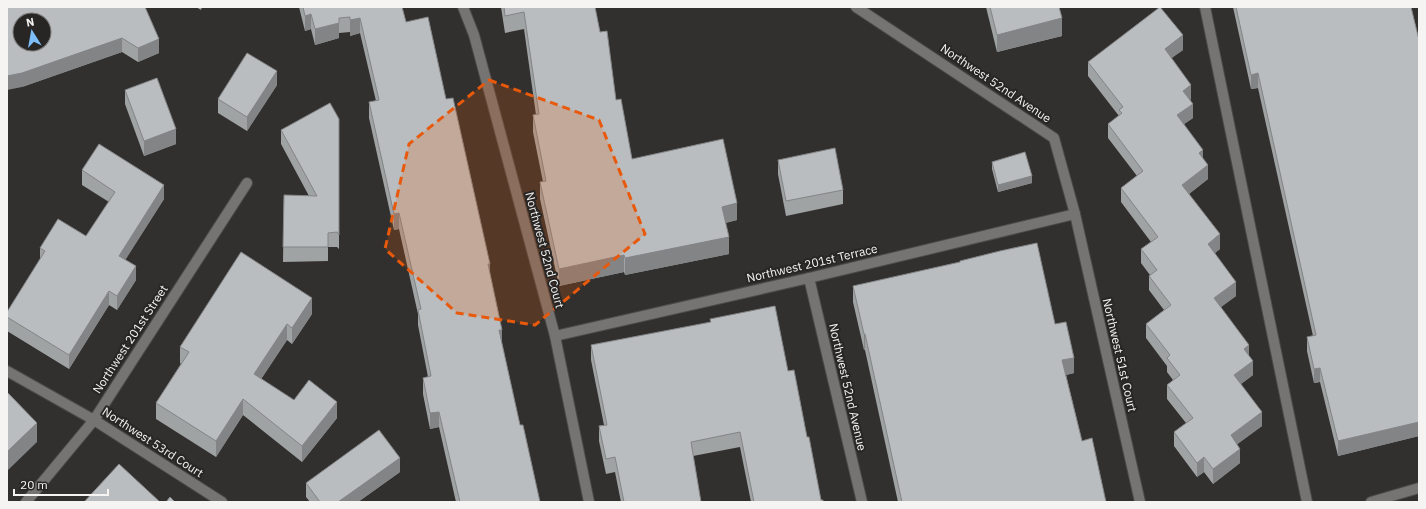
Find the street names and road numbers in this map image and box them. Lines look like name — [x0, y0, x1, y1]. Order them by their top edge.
street label: Northwest 52nd Avenue — [938, 40, 1055, 126]
street label: Northwest 52nd Court — [522, 190, 568, 310]
street label: Northwest 201st Terrace — [745, 241, 879, 285]
street label: Northwest 201st Street — [89, 282, 171, 396]
street label: Northwest 51st Court — [1100, 297, 1140, 413]
street label: Northwest 52nd Avenue — [826, 322, 870, 453]
street label: Northwest 53rd Court — [100, 404, 206, 480]

